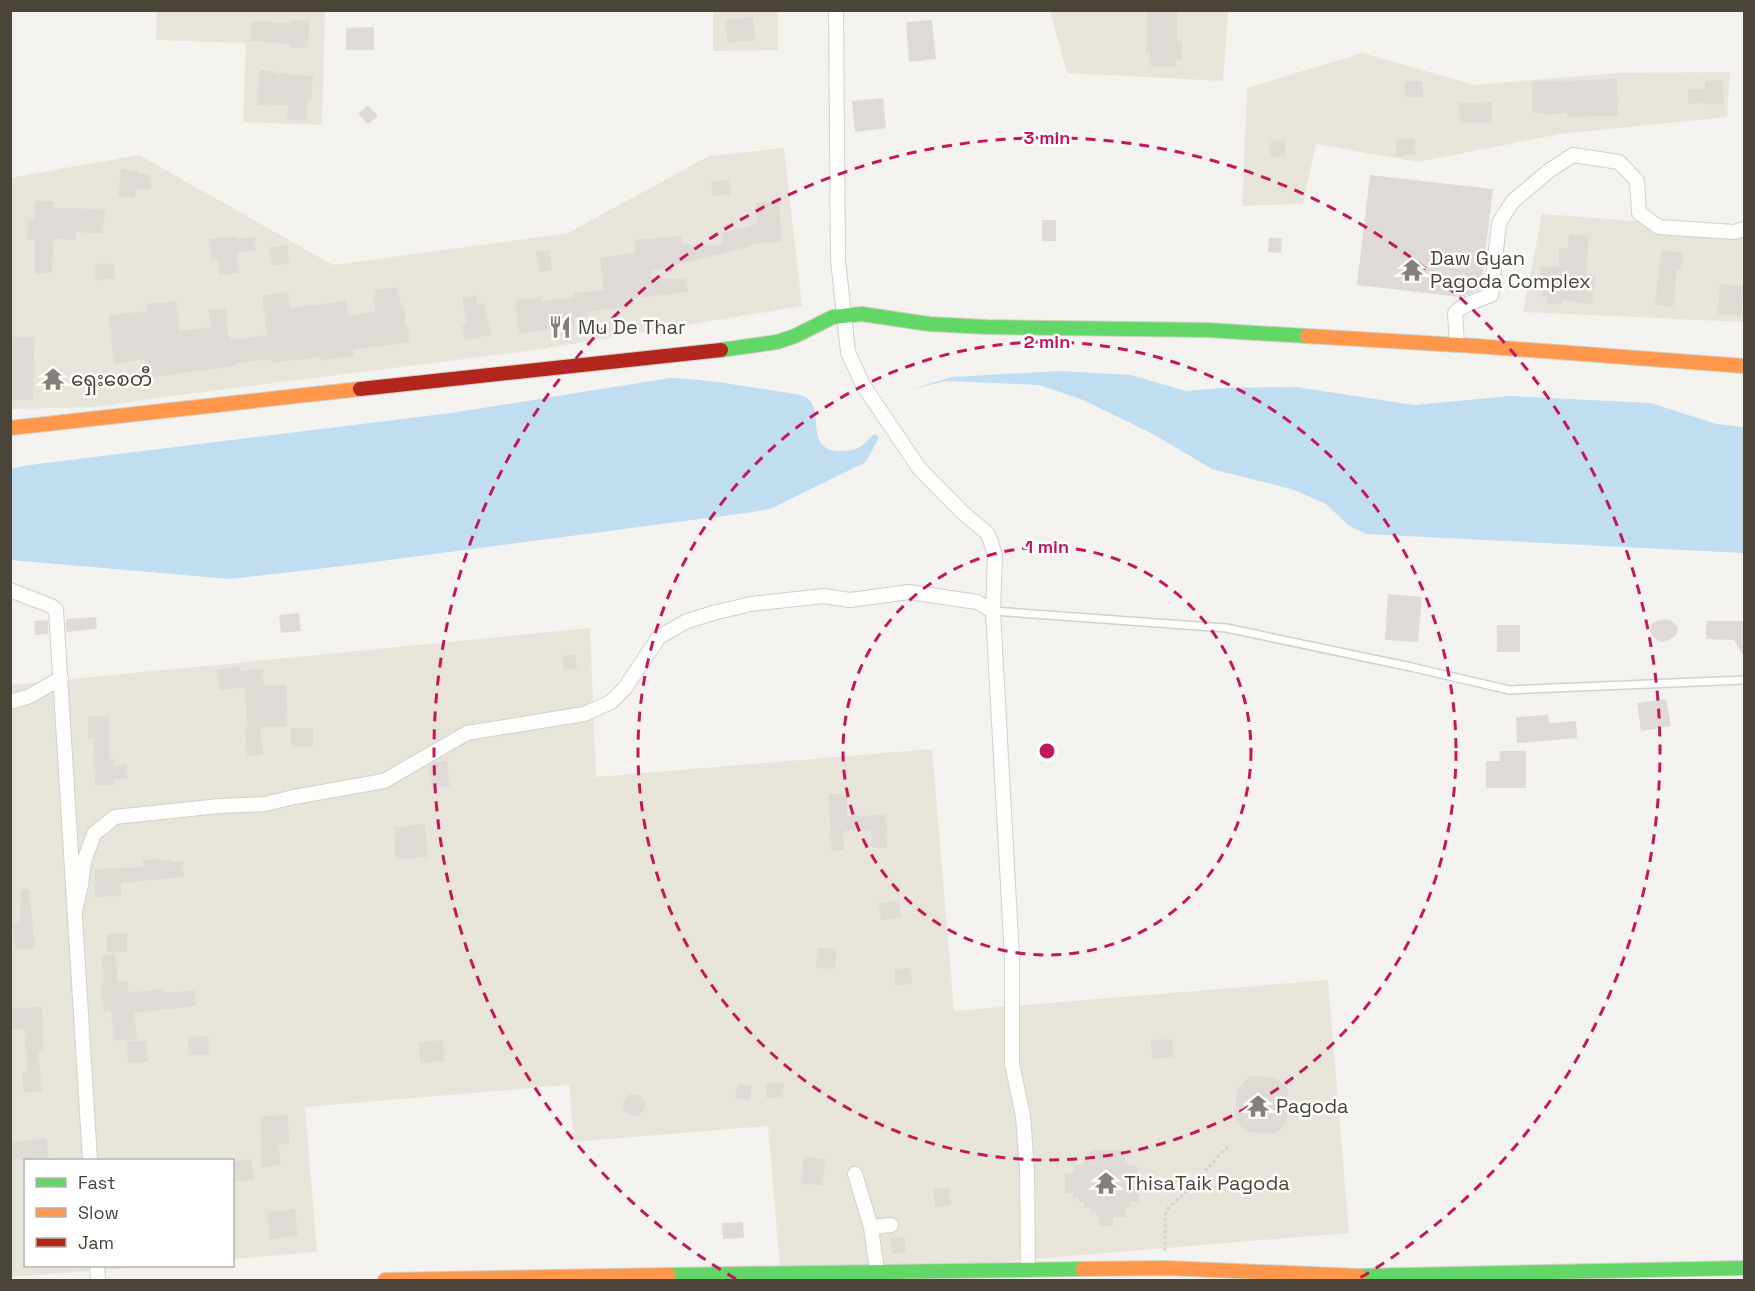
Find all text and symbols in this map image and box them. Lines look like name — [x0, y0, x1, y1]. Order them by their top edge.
text: 3 min — [1024, 126, 1070, 149]
place label: Daw Gyan Pagoda Complex — [1430, 245, 1591, 294]
temple icon: Daw Gyan Pagoda Complex — [1399, 257, 1425, 283]
restaurant icon: Mu De Thar — [547, 314, 573, 340]
place label: Mu De Thar — [578, 314, 685, 340]
text: 2 min — [1024, 330, 1070, 353]
place label: ရှေးစေတီ — [71, 365, 152, 396]
temple icon: ရှေးစေတီ — [40, 366, 66, 392]
text: 1 min — [1025, 535, 1069, 558]
centre of rings — [1037, 741, 1057, 761]
temple icon: Pagoda — [1245, 1093, 1271, 1119]
place label: Pagoda — [1276, 1093, 1349, 1119]
legend — [24, 1159, 234, 1267]
temple icon: ThisaTaik Pagoda — [1093, 1170, 1119, 1196]
place label: ThisaTaik Pagoda — [1124, 1170, 1290, 1196]
text: Fast — [78, 1171, 115, 1194]
text: Slow — [78, 1201, 119, 1224]
text: Jam — [78, 1231, 114, 1254]

